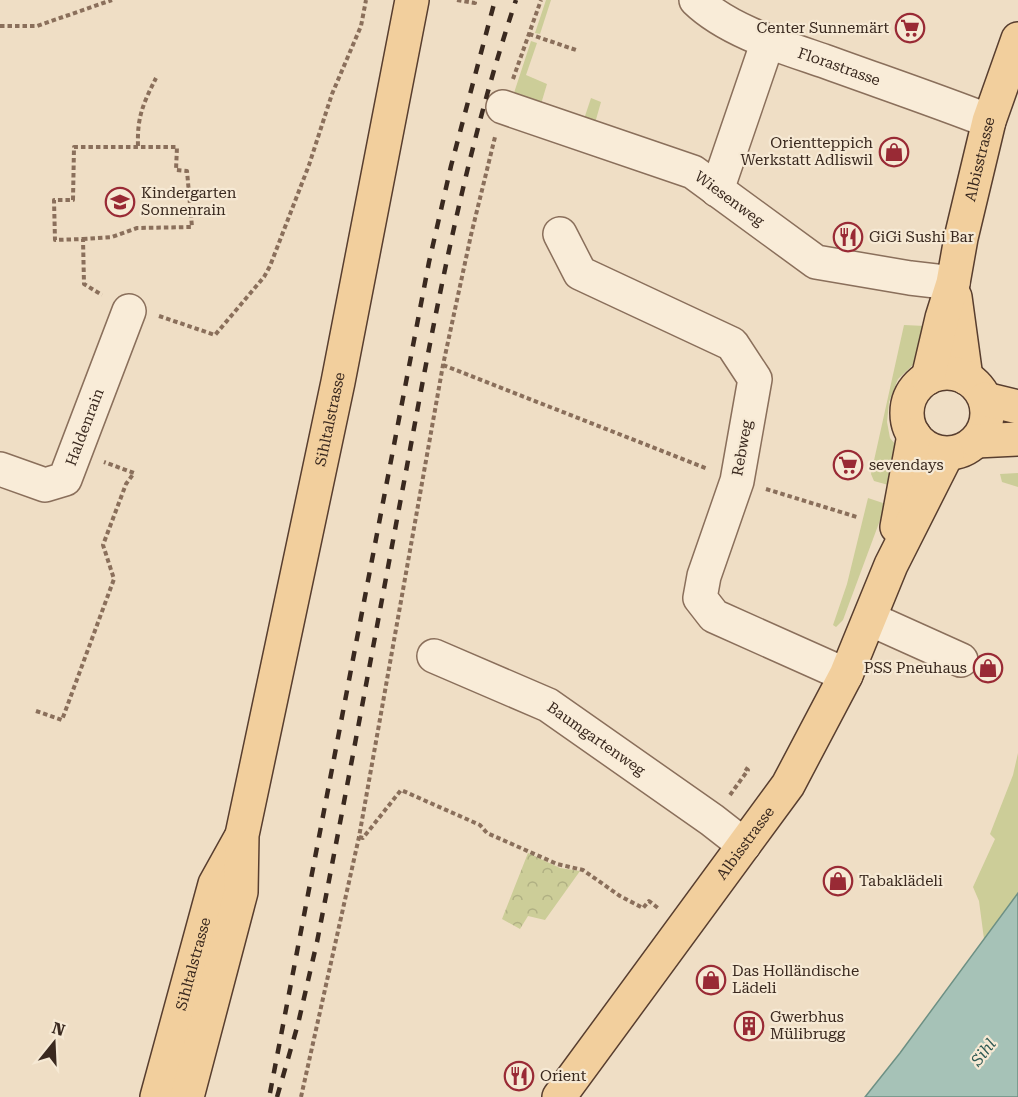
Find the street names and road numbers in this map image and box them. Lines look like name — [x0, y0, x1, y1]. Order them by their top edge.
street label: Florastrasse — [796, 44, 883, 89]
street label: Albisstrasse — [961, 115, 999, 203]
street label: Wiesenweg — [691, 167, 768, 230]
street label: Sihltalstrasse — [311, 371, 349, 468]
street label: Haldenrain — [62, 386, 108, 468]
street label: Rebweg — [728, 418, 756, 477]
street label: Baumgartenweg — [544, 698, 649, 780]
street label: Albisstrasse — [713, 803, 778, 883]
street label: Sihltalstrasse — [172, 915, 215, 1012]

